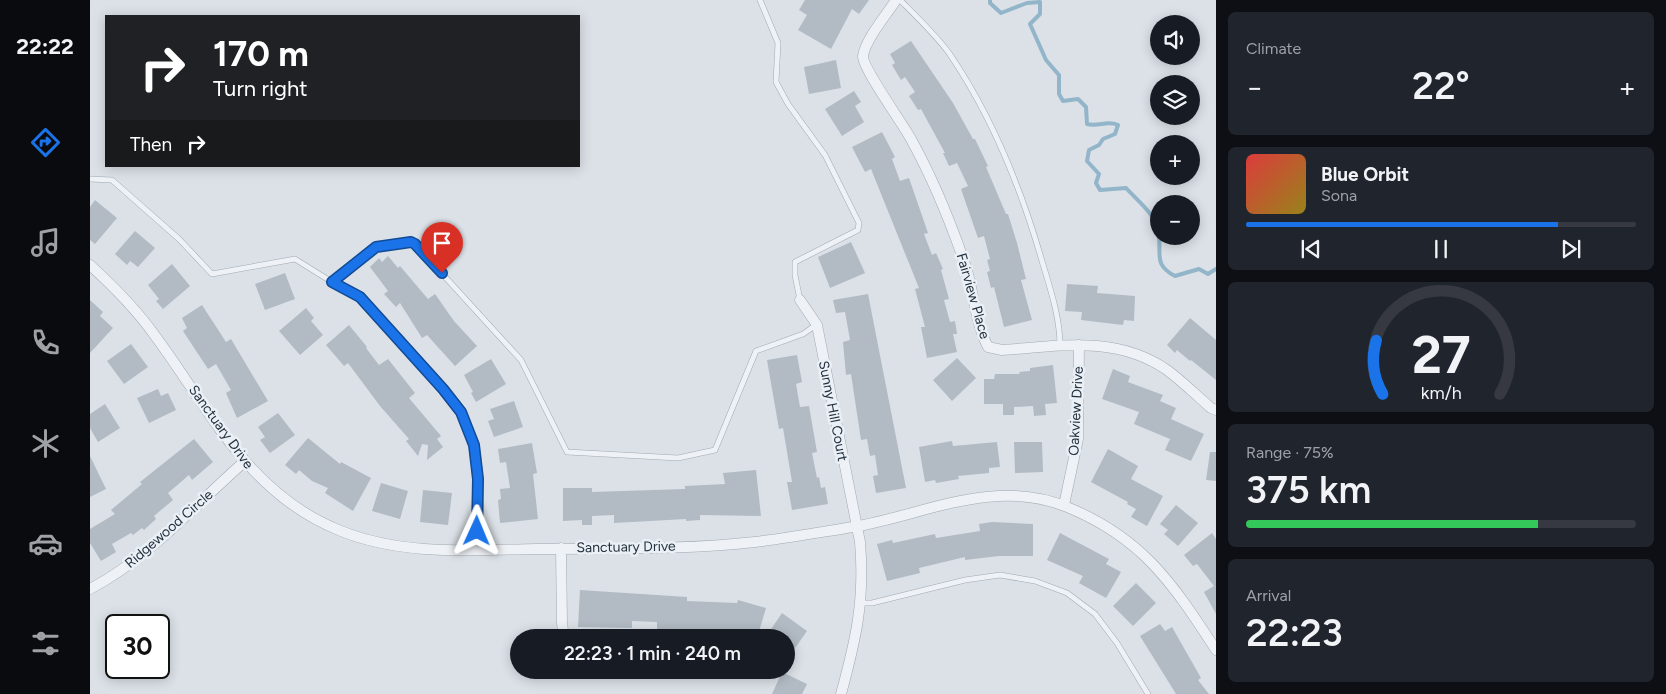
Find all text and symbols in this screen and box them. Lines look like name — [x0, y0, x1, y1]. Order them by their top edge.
map controls — [1150, 15, 1200, 245]
button: sound — [1150, 15, 1200, 65]
text: 22:22 — [16, 33, 74, 60]
text: 170 m — [213, 33, 309, 75]
icon: right — [130, 35, 195, 100]
text: Climate — [1246, 39, 1301, 58]
text: 22° — [1412, 63, 1470, 109]
text: − — [1246, 70, 1263, 104]
text: + — [1619, 70, 1636, 104]
text: Turn right — [213, 75, 308, 102]
button: layers — [1150, 75, 1200, 125]
icon: directions — [28, 125, 63, 160]
icon: right — [182, 130, 210, 158]
text: Then — [130, 133, 172, 156]
button: + — [1150, 135, 1200, 185]
text: Blue Orbit — [1321, 163, 1409, 186]
text: Sona — [1321, 186, 1357, 205]
button: − — [1150, 195, 1200, 245]
pin — [421, 222, 463, 273]
icon: music — [28, 225, 63, 260]
icon: arrive — [428, 229, 456, 257]
icon: previous — [1297, 235, 1325, 263]
icon: pause — [1427, 235, 1455, 263]
icon: next — [1557, 235, 1585, 263]
street label: Fairview Place — [953, 251, 993, 341]
text: 27 — [1411, 324, 1471, 386]
icon: phone — [28, 325, 63, 360]
street label: Sunny Hill Court — [815, 359, 851, 463]
street label: Oakview Drive — [1065, 365, 1087, 456]
street label: Sanctuary Drive — [185, 382, 257, 472]
text: km/h — [1421, 382, 1461, 403]
icon: climate — [28, 426, 63, 461]
text: Range · 75% — [1246, 443, 1334, 462]
text: 375 km — [1246, 467, 1371, 513]
street label: Ridgewood Circle — [122, 486, 217, 572]
position arrow — [450, 504, 502, 556]
icon: car — [28, 526, 63, 561]
street label: Sanctuary Drive — [576, 538, 676, 556]
text: Arrival — [1246, 586, 1291, 605]
text: 22:23 — [1246, 610, 1343, 656]
speed limit sign: 30 — [105, 614, 170, 679]
icon: filters — [28, 626, 63, 661]
text: 22:23 · 1 min · 240 m — [564, 642, 741, 665]

